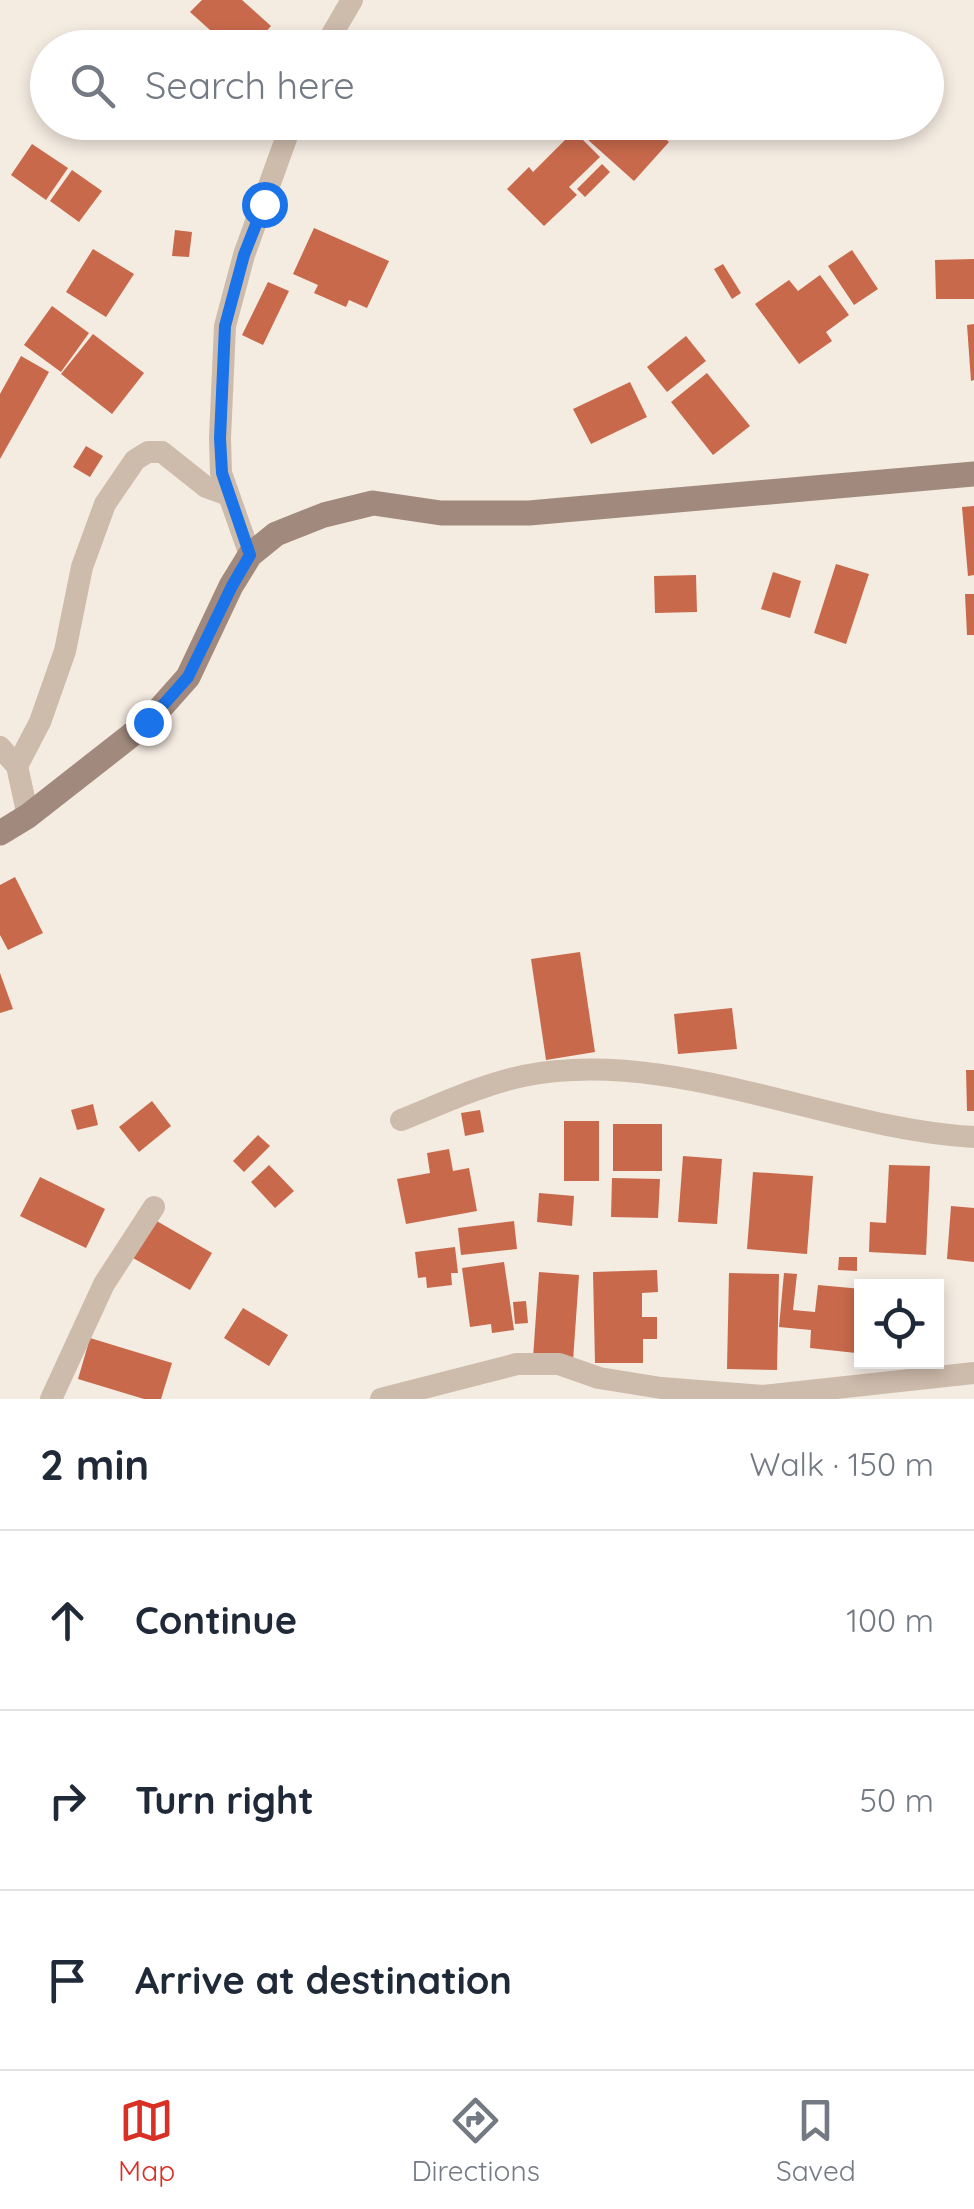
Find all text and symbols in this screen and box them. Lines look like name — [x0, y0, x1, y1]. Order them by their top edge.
search box — [30, 30, 944, 140]
icon: search — [65, 58, 120, 113]
text: Search here — [145, 61, 355, 109]
route start — [242, 182, 288, 228]
route end — [126, 700, 172, 746]
map controls — [854, 1279, 944, 1369]
button: locate — [854, 1279, 944, 1369]
text: 2 min — [40, 1438, 149, 1491]
text: Walk · 150 m — [750, 1444, 934, 1484]
icon: ahead — [40, 1593, 95, 1648]
text: Continue — [135, 1596, 297, 1644]
text: 100 m — [846, 1600, 934, 1640]
icon: right — [40, 1773, 95, 1828]
text: Turn right — [135, 1776, 314, 1824]
text: 50 m — [860, 1780, 934, 1820]
icon: arrive — [40, 1953, 95, 2008]
text: Arrive at destination — [135, 1956, 512, 2004]
tab: Map — [118, 2093, 175, 2188]
tab: Directions — [411, 2093, 540, 2188]
tab: Saved — [776, 2093, 856, 2188]

